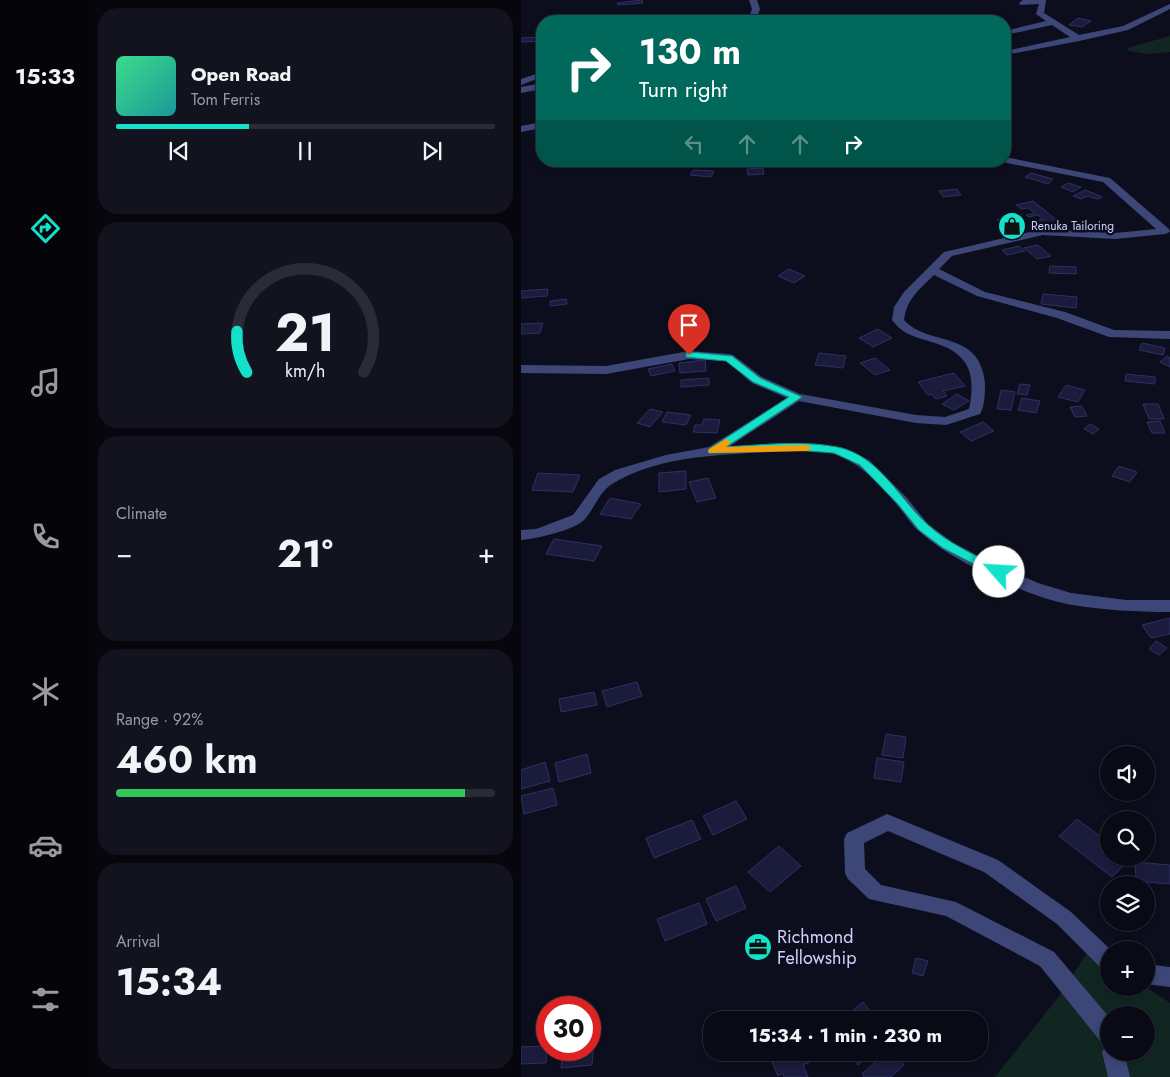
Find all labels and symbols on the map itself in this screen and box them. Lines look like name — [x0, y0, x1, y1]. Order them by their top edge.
shop icon: Renuka Tailoring — [997, 211, 1027, 241]
place label: Renuka Tailoring — [1031, 217, 1114, 235]
pin — [668, 304, 710, 355]
position arrow — [972, 545, 1024, 597]
place label: Richmond Fellowship — [777, 924, 856, 971]
office icon: Richmond Fellowship — [743, 932, 773, 962]
speed limit sign: 30 — [536, 996, 601, 1061]

